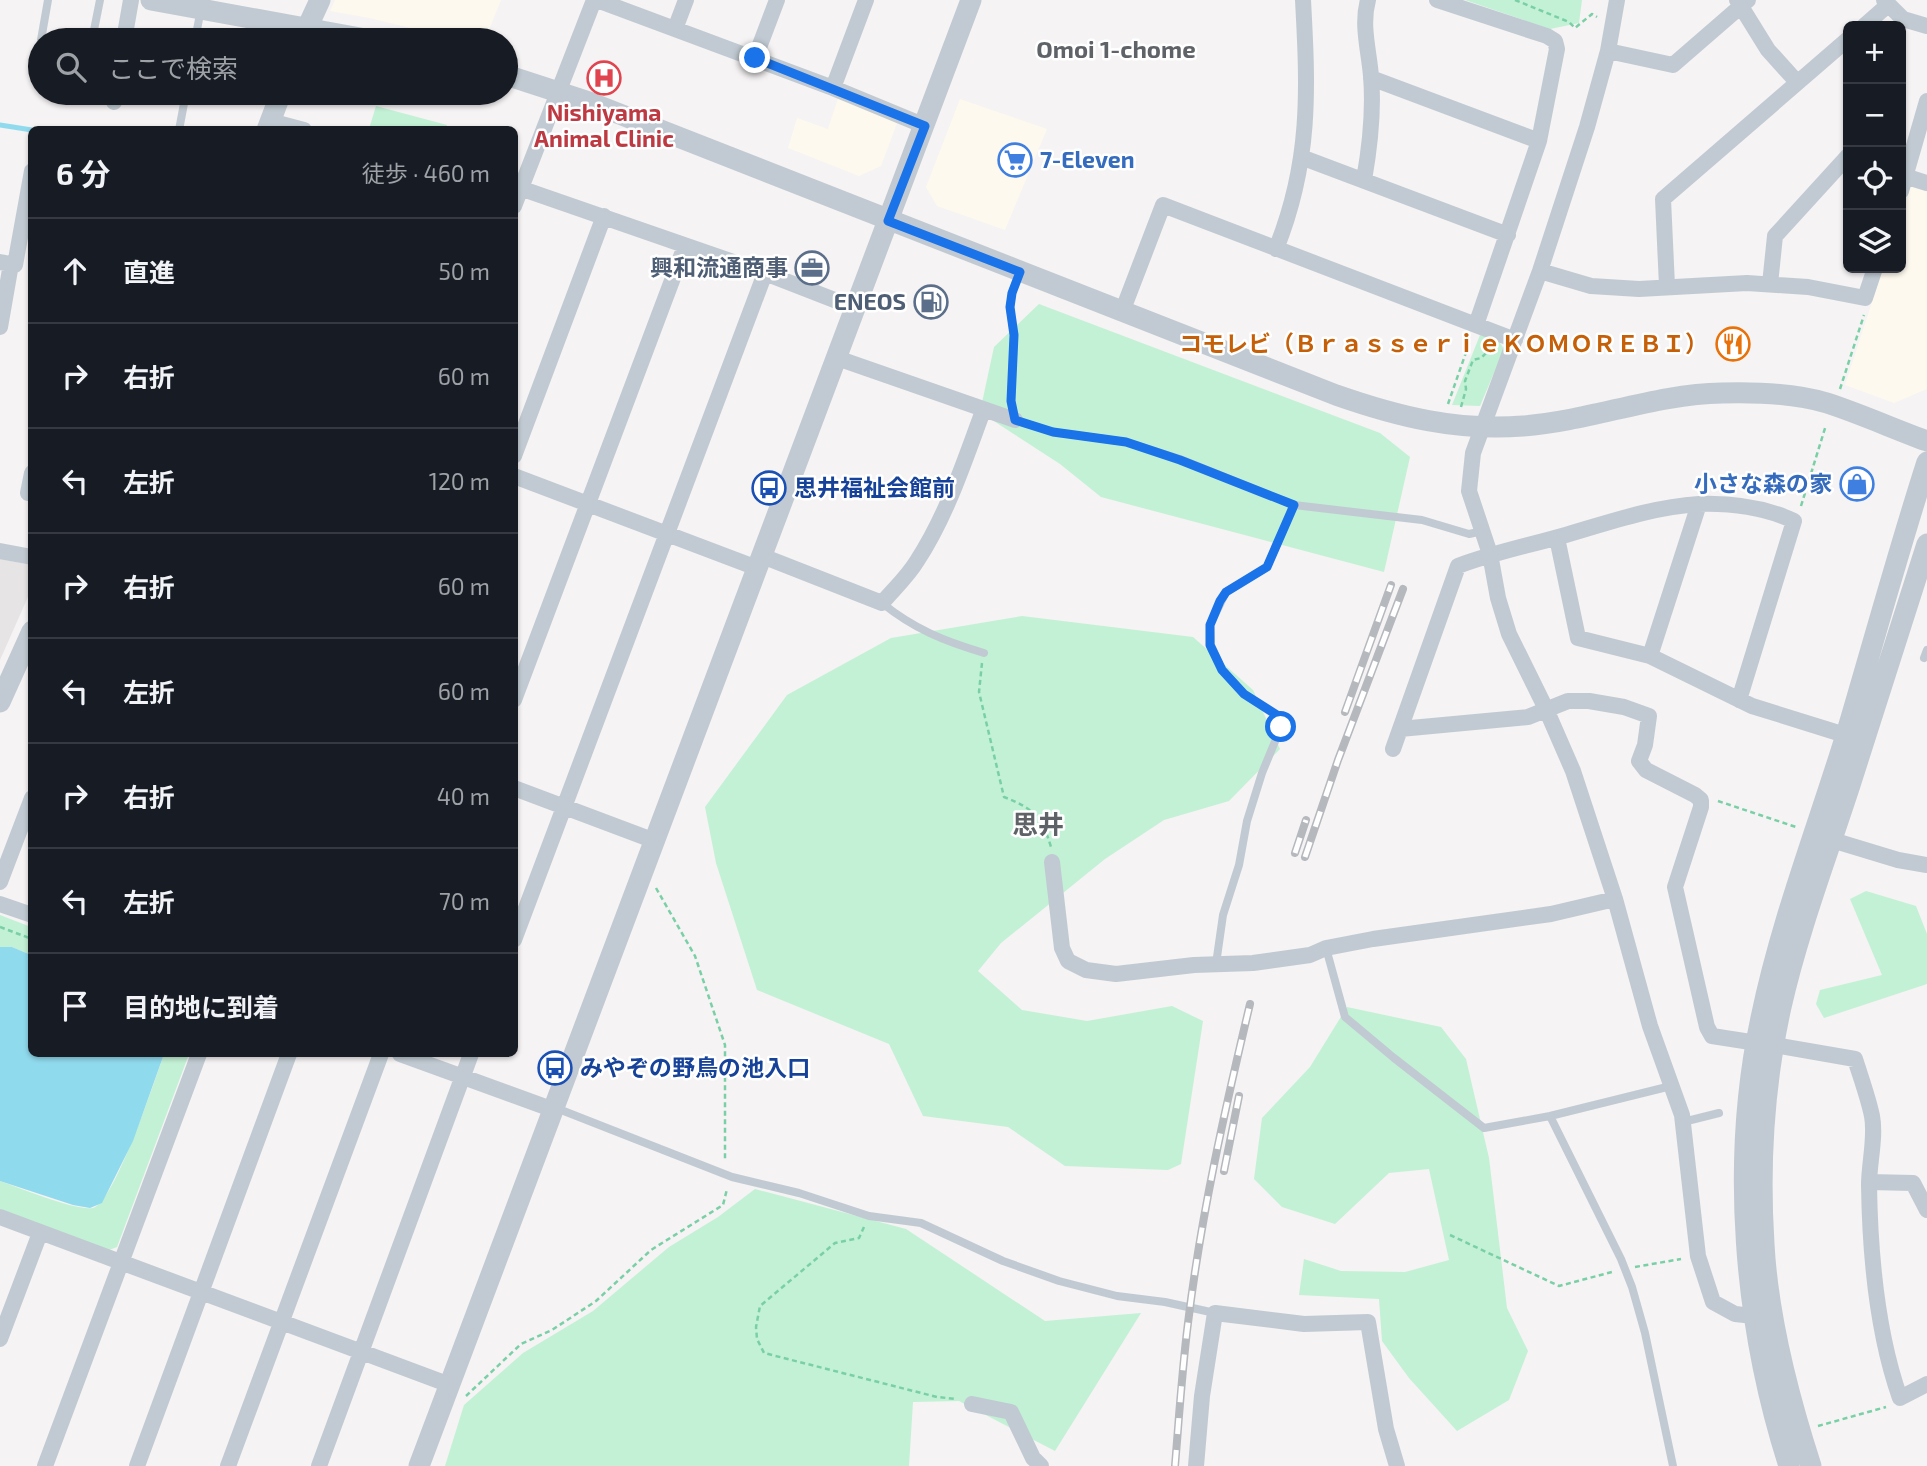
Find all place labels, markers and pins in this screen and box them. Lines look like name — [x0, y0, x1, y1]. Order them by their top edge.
hospital icon: Nishiyama Animal Clinic — [585, 59, 623, 97]
place label: Nishiyama Animal Clinic — [534, 98, 674, 152]
supermarket icon: 7-Eleven — [996, 141, 1034, 179]
place label: 7-Eleven — [1040, 145, 1135, 173]
office icon: 興和流通商事 — [793, 249, 831, 287]
place label: 興和流通商事 — [650, 253, 788, 281]
fuel station icon: ENEOS — [912, 283, 950, 321]
place label: ENEOS — [834, 287, 906, 315]
restaurant icon: コモレビ（ＢｒａｓｓｅｒｉｅＫＯＭＯＲＥＢＩ） — [1714, 325, 1752, 363]
place label: コモレビ（ＢｒａｓｓｅｒｉｅＫＯＭＯＲＥＢＩ） — [1179, 329, 1708, 357]
shop icon: 小さな森の家 — [1838, 465, 1876, 503]
bus stop icon: 思井福祉会館前 — [750, 469, 788, 507]
place label: 小さな森の家 — [1694, 469, 1832, 497]
place label: 思井福祉会館前 — [794, 473, 955, 501]
bus stop icon: みやぞの野鳥の池入口 — [536, 1049, 574, 1087]
place label: みやぞの野鳥の池入口 — [580, 1053, 810, 1081]

